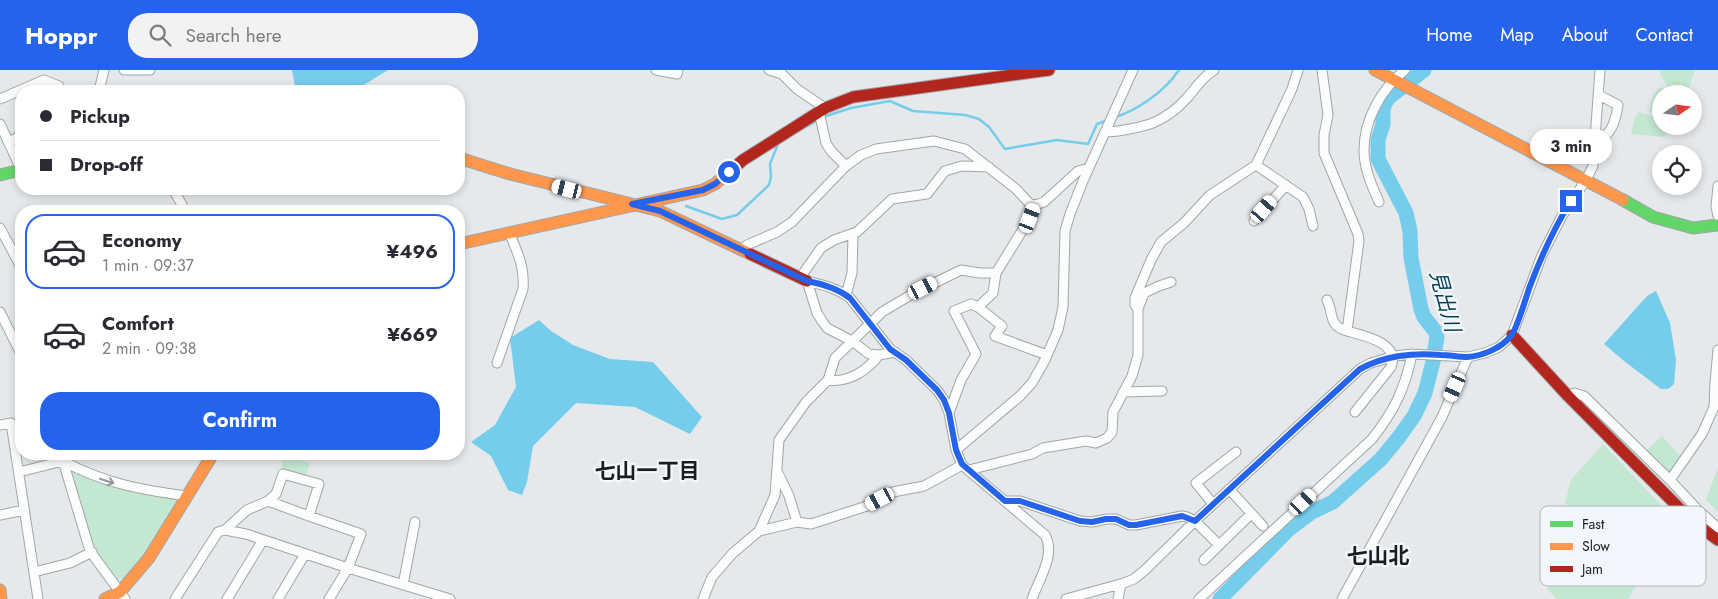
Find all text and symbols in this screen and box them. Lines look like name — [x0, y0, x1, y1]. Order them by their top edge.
search box — [128, 13, 478, 58]
text: Hoppr — [25, 18, 98, 53]
icon: search — [146, 21, 174, 49]
text: Search here — [186, 22, 282, 49]
text: Home — [1426, 22, 1472, 48]
text: Map — [1500, 22, 1534, 48]
text: About — [1562, 22, 1607, 48]
text: Contact — [1635, 22, 1693, 48]
north arrow — [1652, 85, 1702, 135]
map controls — [1652, 85, 1702, 195]
text: Pickup — [70, 103, 130, 130]
callout: 3 min — [1530, 128, 1612, 164]
text: 3 min — [1550, 135, 1592, 158]
button: locate — [1652, 145, 1702, 195]
text: Drop-off — [70, 151, 143, 178]
route start — [718, 161, 740, 183]
car — [550, 178, 583, 200]
route end — [1560, 190, 1582, 212]
car — [1248, 193, 1279, 225]
car — [1017, 201, 1042, 235]
text: Economy — [102, 227, 182, 254]
icon: car — [42, 229, 87, 274]
text: ¥496 — [387, 238, 438, 265]
text: 1 min · 09:37 — [102, 254, 194, 277]
water label: 見出川 — [1422, 267, 1468, 337]
car — [906, 275, 939, 301]
text: Comfort — [102, 310, 174, 337]
icon: car — [42, 312, 87, 357]
text: ¥669 — [387, 321, 438, 348]
text: 2 min · 09:38 — [102, 337, 196, 360]
car — [1442, 370, 1467, 404]
button: Confirm — [40, 392, 440, 450]
district label: 七山一丁目 — [595, 456, 700, 486]
one-way arrow — [99, 476, 115, 486]
car — [863, 485, 896, 513]
car — [1286, 486, 1319, 518]
legend — [1540, 506, 1706, 586]
text: Fast — [1582, 514, 1605, 534]
text: Slow — [1582, 536, 1610, 556]
district label: 七山北 — [1347, 541, 1410, 571]
text: Jam — [1580, 559, 1603, 579]

